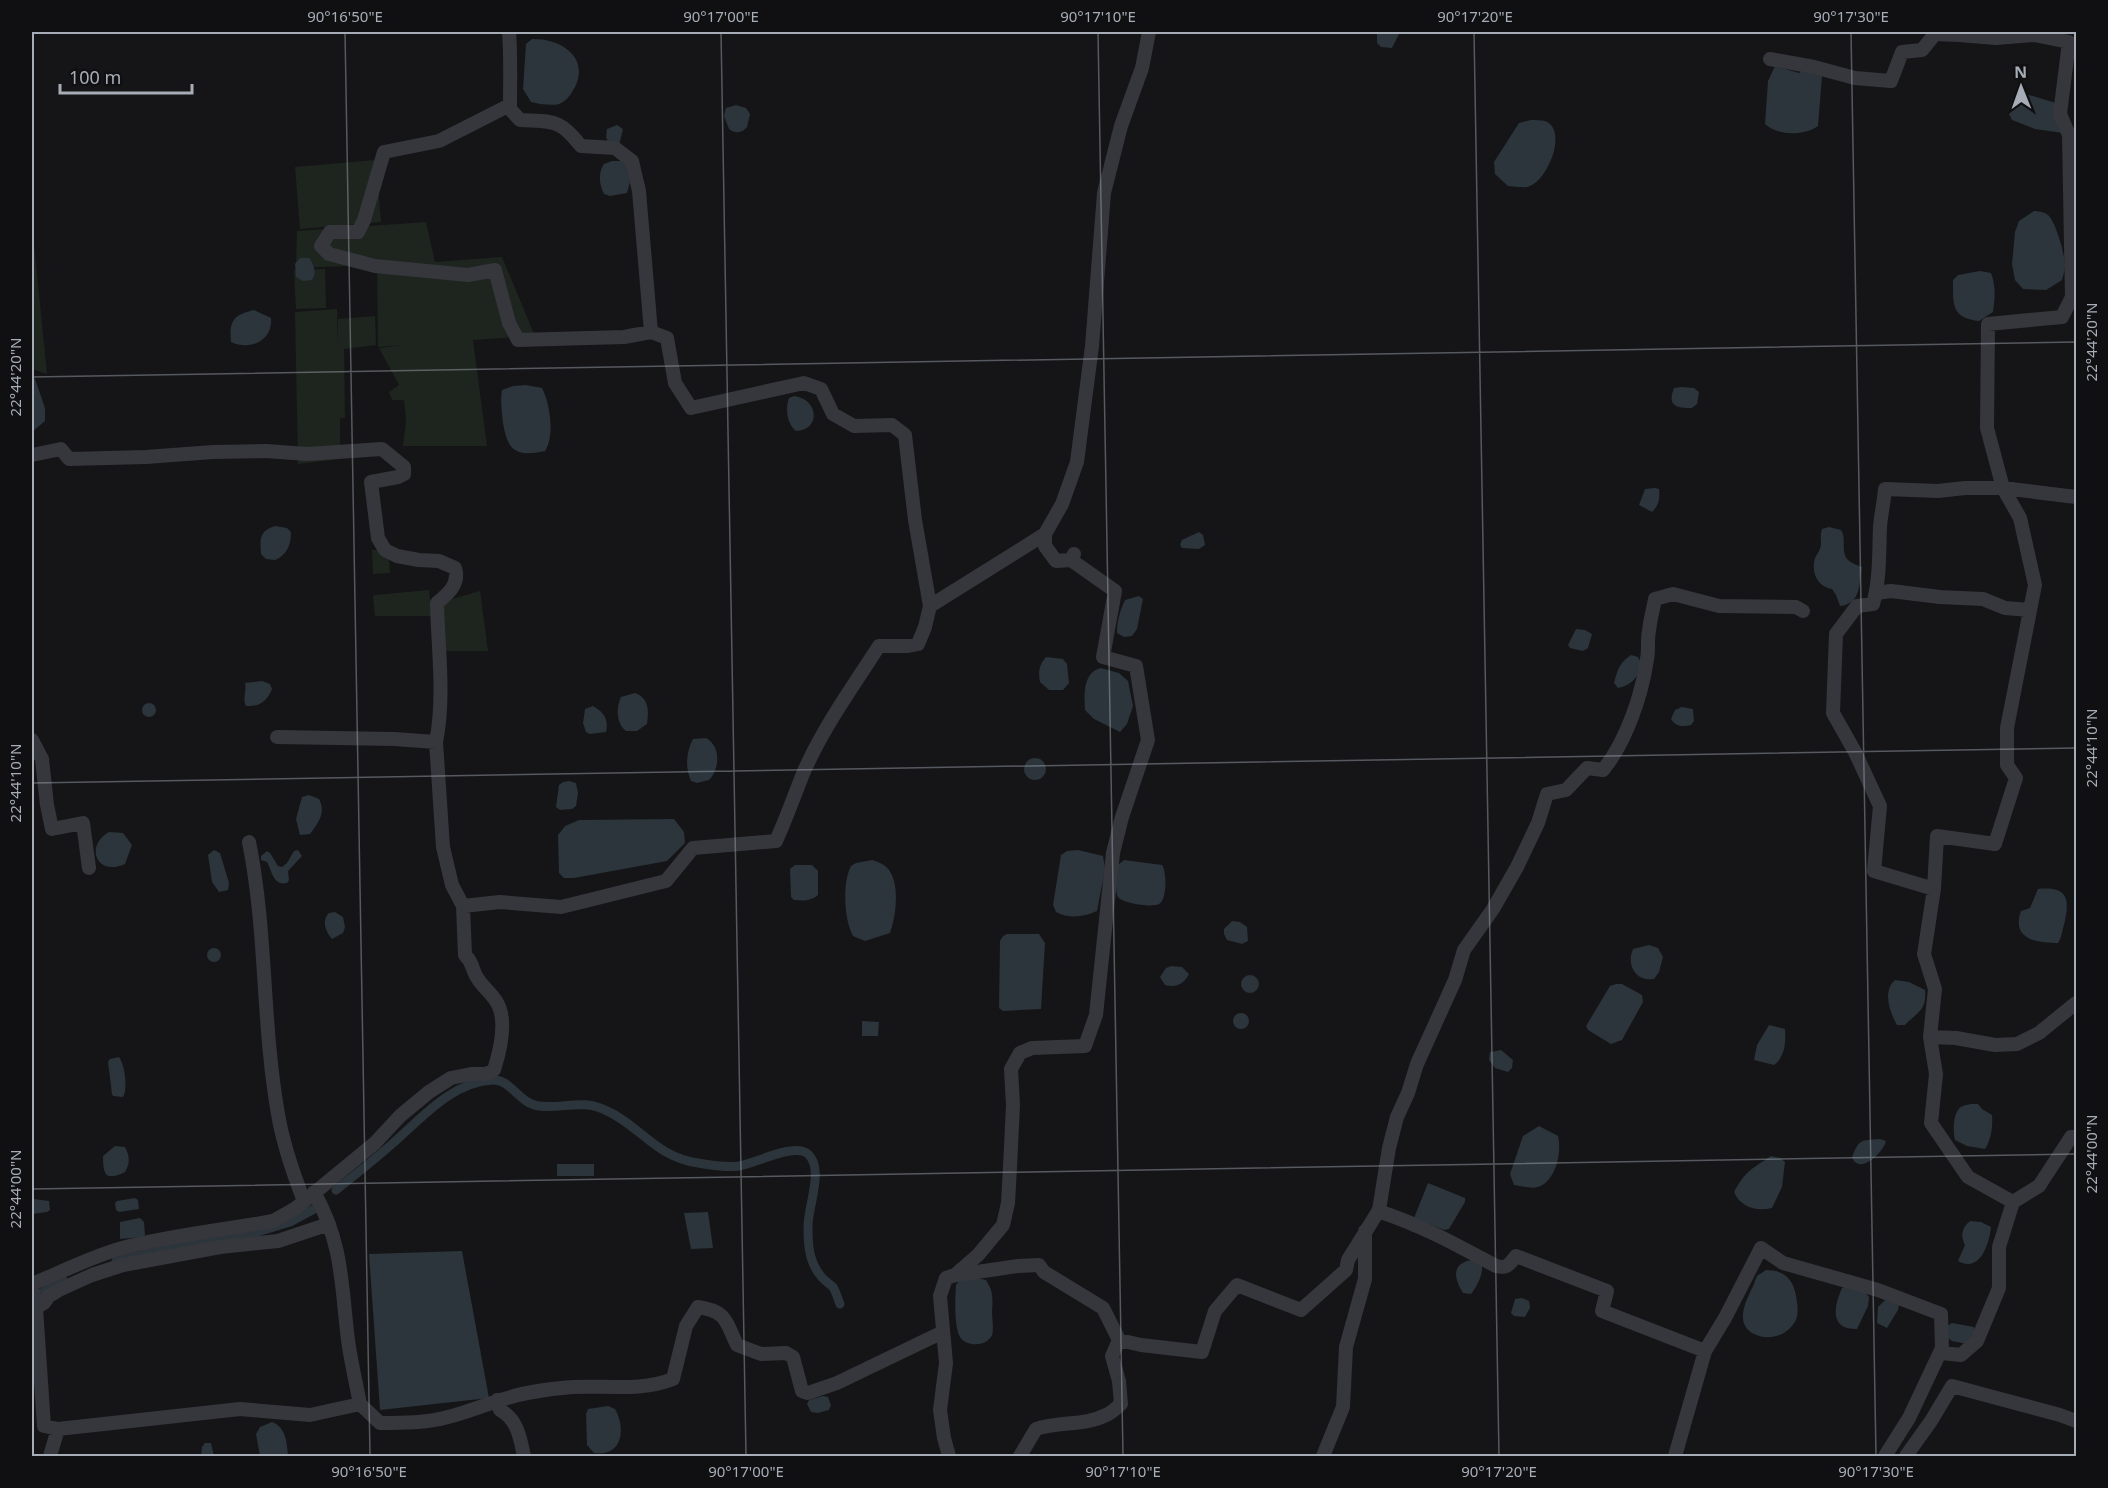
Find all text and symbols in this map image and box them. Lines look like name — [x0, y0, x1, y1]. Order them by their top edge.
text: 90°16'50"E — [307, 6, 383, 26]
text: 90°17'00"E — [683, 6, 759, 26]
text: 90°17'10"E — [1060, 6, 1136, 26]
text: 90°17'20"E — [1437, 6, 1513, 26]
text: 90°17'30"E — [1813, 6, 1889, 26]
scale bar — [60, 57, 192, 95]
north arrow — [1991, 57, 2051, 117]
text: N — [2014, 61, 2027, 83]
text: 100 m — [69, 65, 121, 89]
text: 22°44'20"N — [2081, 303, 2101, 381]
text: 22°44'20"N — [5, 338, 25, 416]
text: 22°44'10"N — [2081, 709, 2101, 787]
text: 22°44'10"N — [5, 744, 25, 822]
text: 22°44'00"N — [2081, 1115, 2101, 1193]
text: 22°44'00"N — [5, 1150, 25, 1228]
text: 90°16'50"E — [331, 1461, 407, 1481]
text: 90°17'00"E — [708, 1461, 784, 1481]
text: 90°17'10"E — [1085, 1461, 1161, 1481]
text: 90°17'20"E — [1461, 1461, 1537, 1481]
text: 90°17'30"E — [1838, 1461, 1914, 1481]

